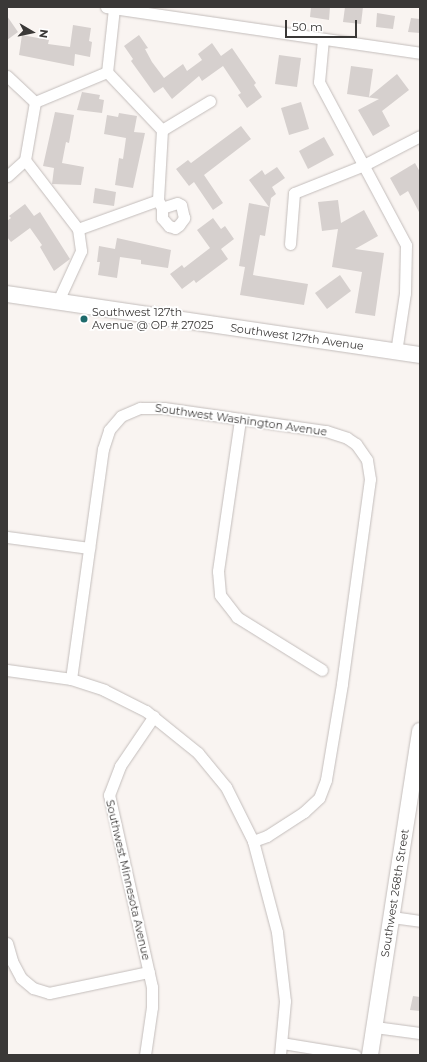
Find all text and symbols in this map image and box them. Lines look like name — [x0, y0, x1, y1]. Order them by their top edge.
north arrow — [12, 12, 52, 52]
scale bar — [287, 12, 359, 38]
text: 50 m — [292, 19, 323, 34]
text: N — [36, 28, 51, 39]
place label: Southwest 127th Avenue @ OP # 27025 — [92, 306, 213, 332]
marker: Southwest 127th Avenue @ OP # 27025 — [79, 314, 89, 324]
street label: Southwest 127th Avenue — [229, 321, 365, 353]
street label: Southwest Washington Avenue — [154, 401, 328, 439]
street label: Southwest Minnesota Avenue — [103, 799, 153, 961]
street label: Southwest 268th Street — [378, 828, 412, 958]

